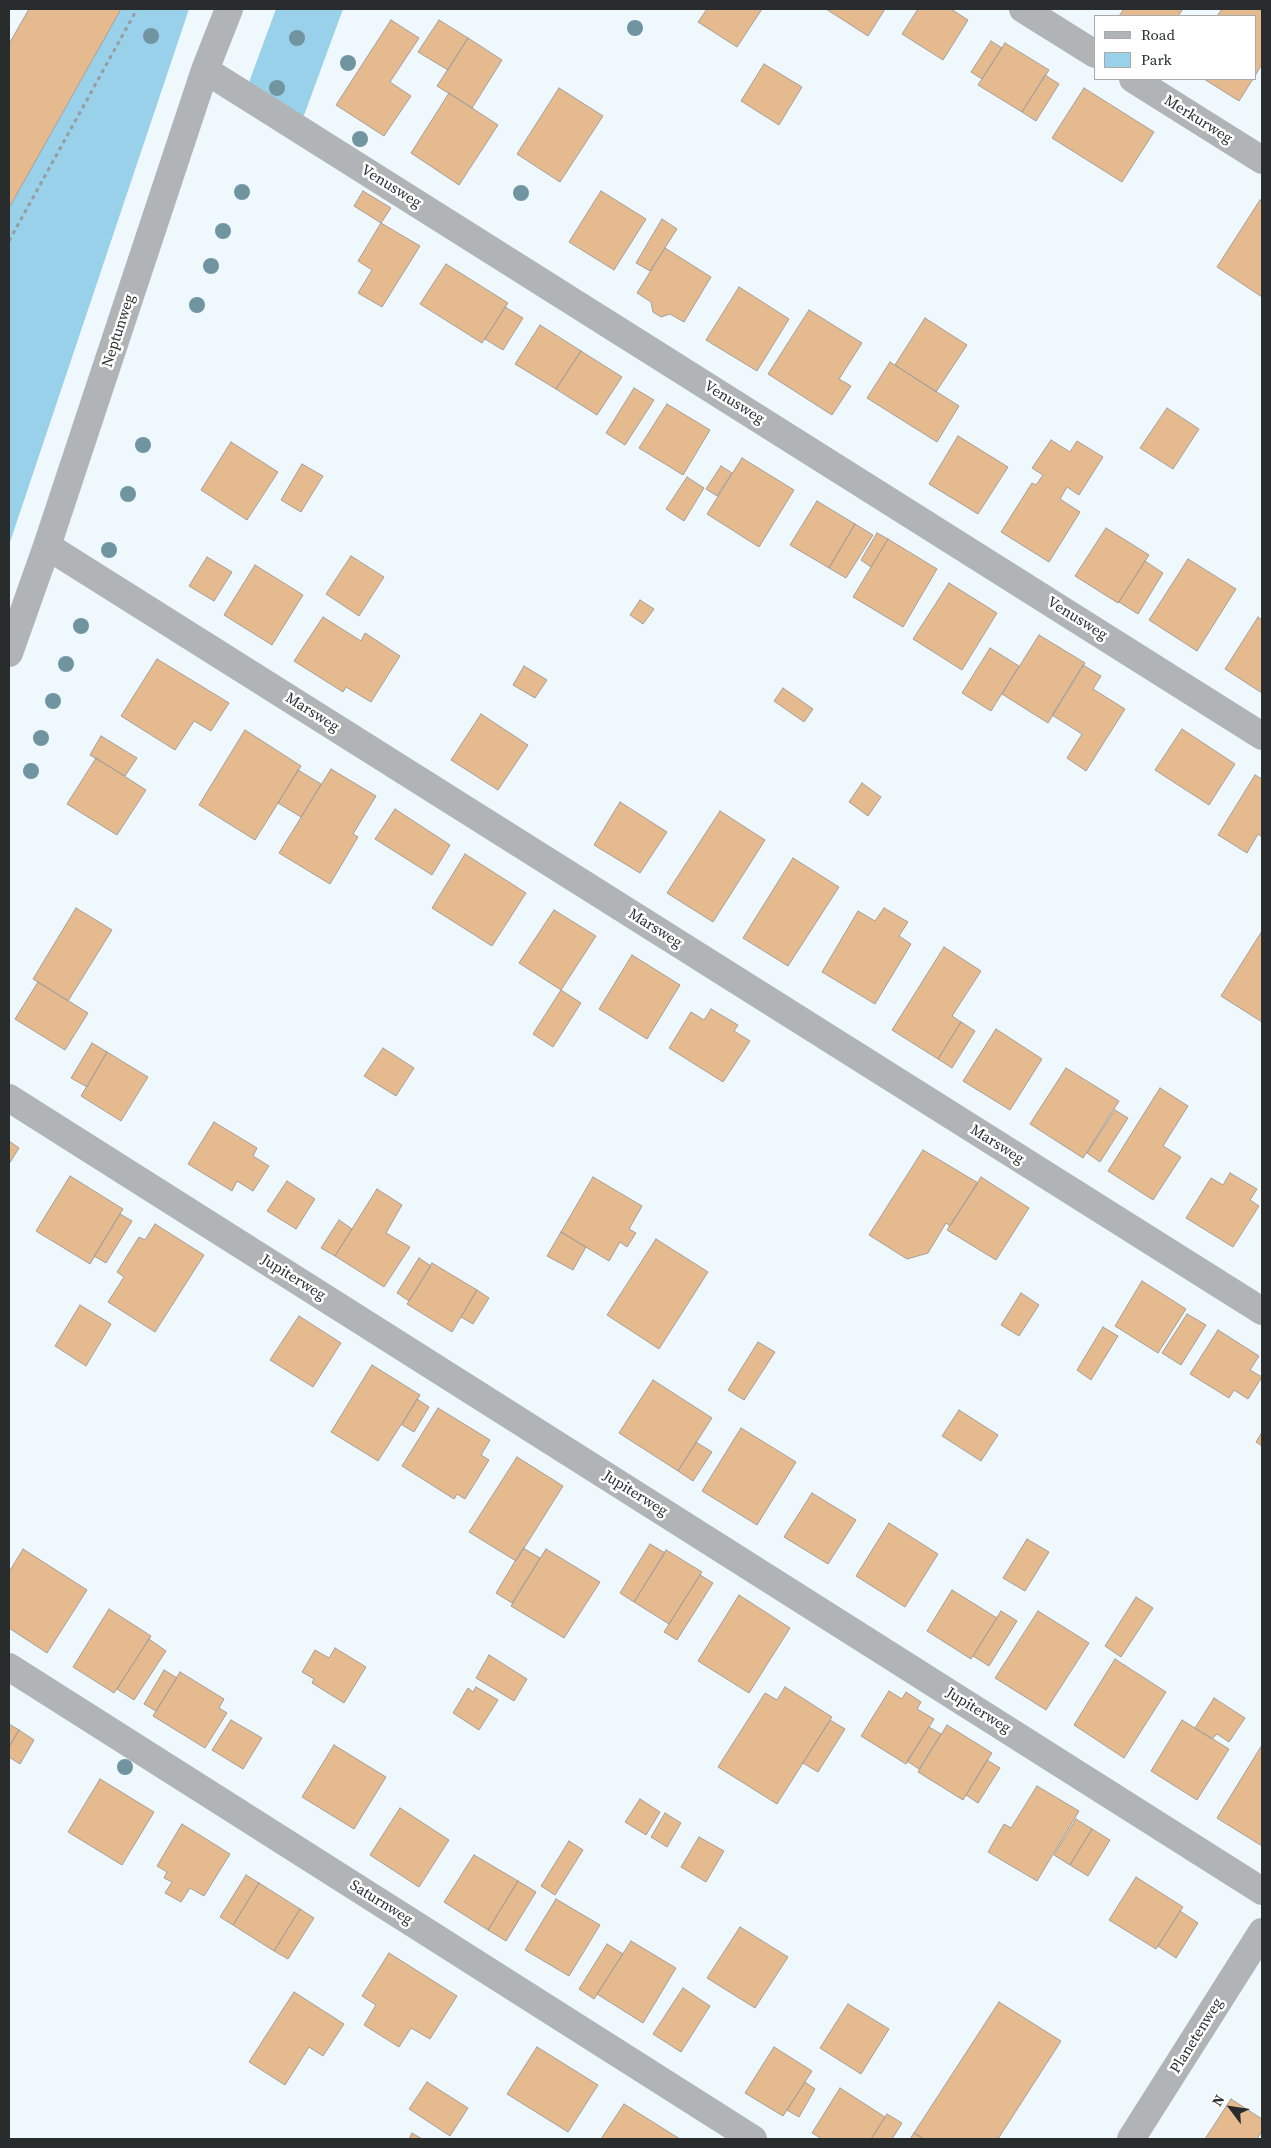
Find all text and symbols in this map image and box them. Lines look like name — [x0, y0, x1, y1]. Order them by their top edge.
legend — [1094, 15, 1256, 80]
text: Road — [1141, 24, 1175, 45]
text: Park — [1141, 49, 1172, 70]
street label: Merkurweg — [1161, 92, 1235, 148]
street label: Venusweg — [358, 161, 424, 213]
street label: Neptunweg — [99, 292, 139, 370]
street label: Venusweg — [701, 377, 767, 429]
street label: Venusweg — [1044, 593, 1110, 645]
street label: Marsweg — [282, 689, 342, 737]
street label: Marsweg — [625, 905, 685, 953]
street label: Marsweg — [967, 1121, 1027, 1169]
street label: Jupiterweg — [257, 1251, 329, 1305]
street label: Jupiterweg — [599, 1467, 671, 1521]
street label: Jupiterweg — [942, 1684, 1014, 1738]
street label: Saturnweg — [346, 1877, 416, 1929]
street label: Planetenweg — [1167, 1995, 1227, 2077]
north arrow — [1206, 2083, 1256, 2133]
text: N — [1207, 2091, 1229, 2110]

